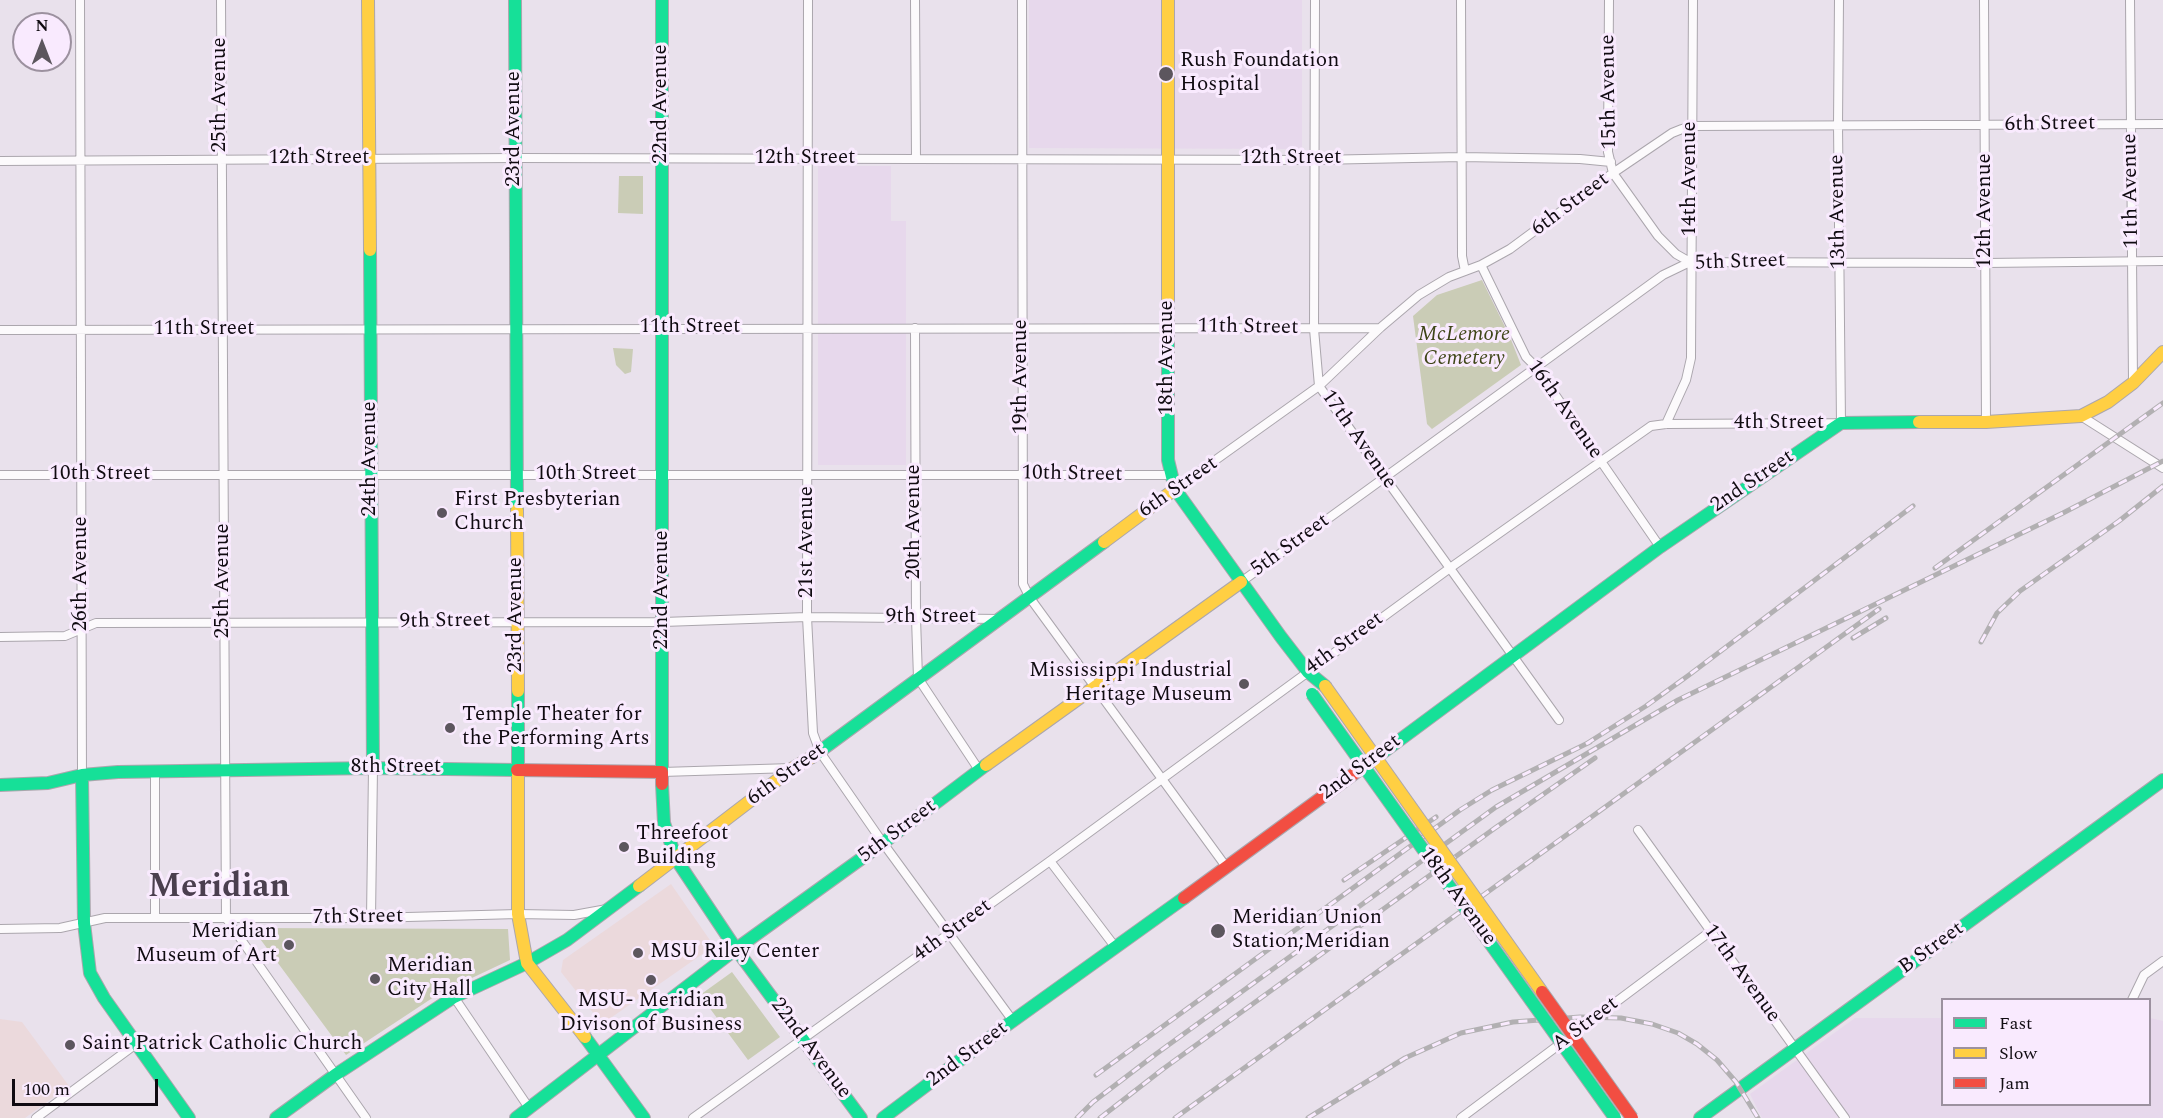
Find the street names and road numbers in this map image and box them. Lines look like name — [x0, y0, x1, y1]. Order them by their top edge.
street label: 15th Avenue — [1596, 34, 1624, 150]
street label: 25th Avenue — [208, 37, 234, 153]
street label: 22nd Avenue — [649, 44, 675, 164]
street label: 23rd Avenue — [502, 71, 528, 187]
street label: 6th Street — [2005, 112, 2095, 138]
street label: 14th Avenue — [1678, 121, 1704, 237]
street label: 11th Avenue — [2118, 133, 2146, 249]
street label: 12th Street — [268, 146, 370, 172]
street label: 12th Street — [754, 146, 856, 172]
street label: 12th Street — [1240, 146, 1342, 172]
street label: 12th Avenue — [1973, 153, 1999, 269]
street label: 13th Avenue — [1825, 154, 1853, 270]
street label: 6th Street — [1527, 168, 1615, 242]
street label: 5th Street — [1694, 249, 1786, 277]
street label: 18th Avenue — [1155, 300, 1181, 416]
street label: 11th Street — [639, 315, 741, 341]
street label: 11th Street — [1197, 315, 1299, 341]
street label: 11th Street — [153, 317, 255, 343]
street label: 19th Avenue — [1009, 319, 1035, 435]
street label: 16th Avenue — [1521, 356, 1607, 464]
street label: 17th Avenue — [1315, 386, 1401, 494]
street label: 24th Avenue — [358, 401, 384, 517]
street label: 4th Street — [1734, 411, 1824, 437]
street label: 2nd Street — [1707, 445, 1799, 519]
street label: 6th Street — [1135, 452, 1223, 524]
street label: 10th Street — [49, 462, 151, 488]
street label: 10th Street — [535, 462, 637, 488]
street label: 10th Street — [1021, 462, 1123, 488]
street label: 20th Avenue — [902, 464, 928, 580]
street label: 21st Avenue — [795, 486, 821, 598]
street label: 5th Street — [1247, 509, 1335, 583]
street label: 26th Avenue — [69, 516, 95, 632]
street label: 25th Avenue — [211, 523, 237, 639]
street label: 22nd Avenue — [650, 530, 676, 650]
street label: 23rd Avenue — [504, 557, 530, 673]
street label: 9th Street — [886, 605, 976, 631]
street label: 4th Street — [1301, 607, 1389, 681]
street label: 9th Street — [400, 609, 490, 635]
street label: 2nd Street — [1316, 729, 1406, 807]
street label: 6th Street — [743, 738, 831, 812]
street label: 8th Street — [351, 755, 441, 781]
street label: 5th Street — [854, 795, 942, 869]
street label: 18th Avenue — [1413, 843, 1501, 951]
street label: 4th Street — [909, 894, 997, 968]
street label: 7th Street — [313, 905, 403, 931]
street label: B Street — [1895, 917, 1969, 981]
street label: 17th Avenue — [1697, 920, 1785, 1028]
street label: A Street — [1548, 992, 1624, 1058]
street label: 22nd Avenue — [764, 994, 856, 1104]
street label: 2nd Street — [923, 1016, 1013, 1094]

